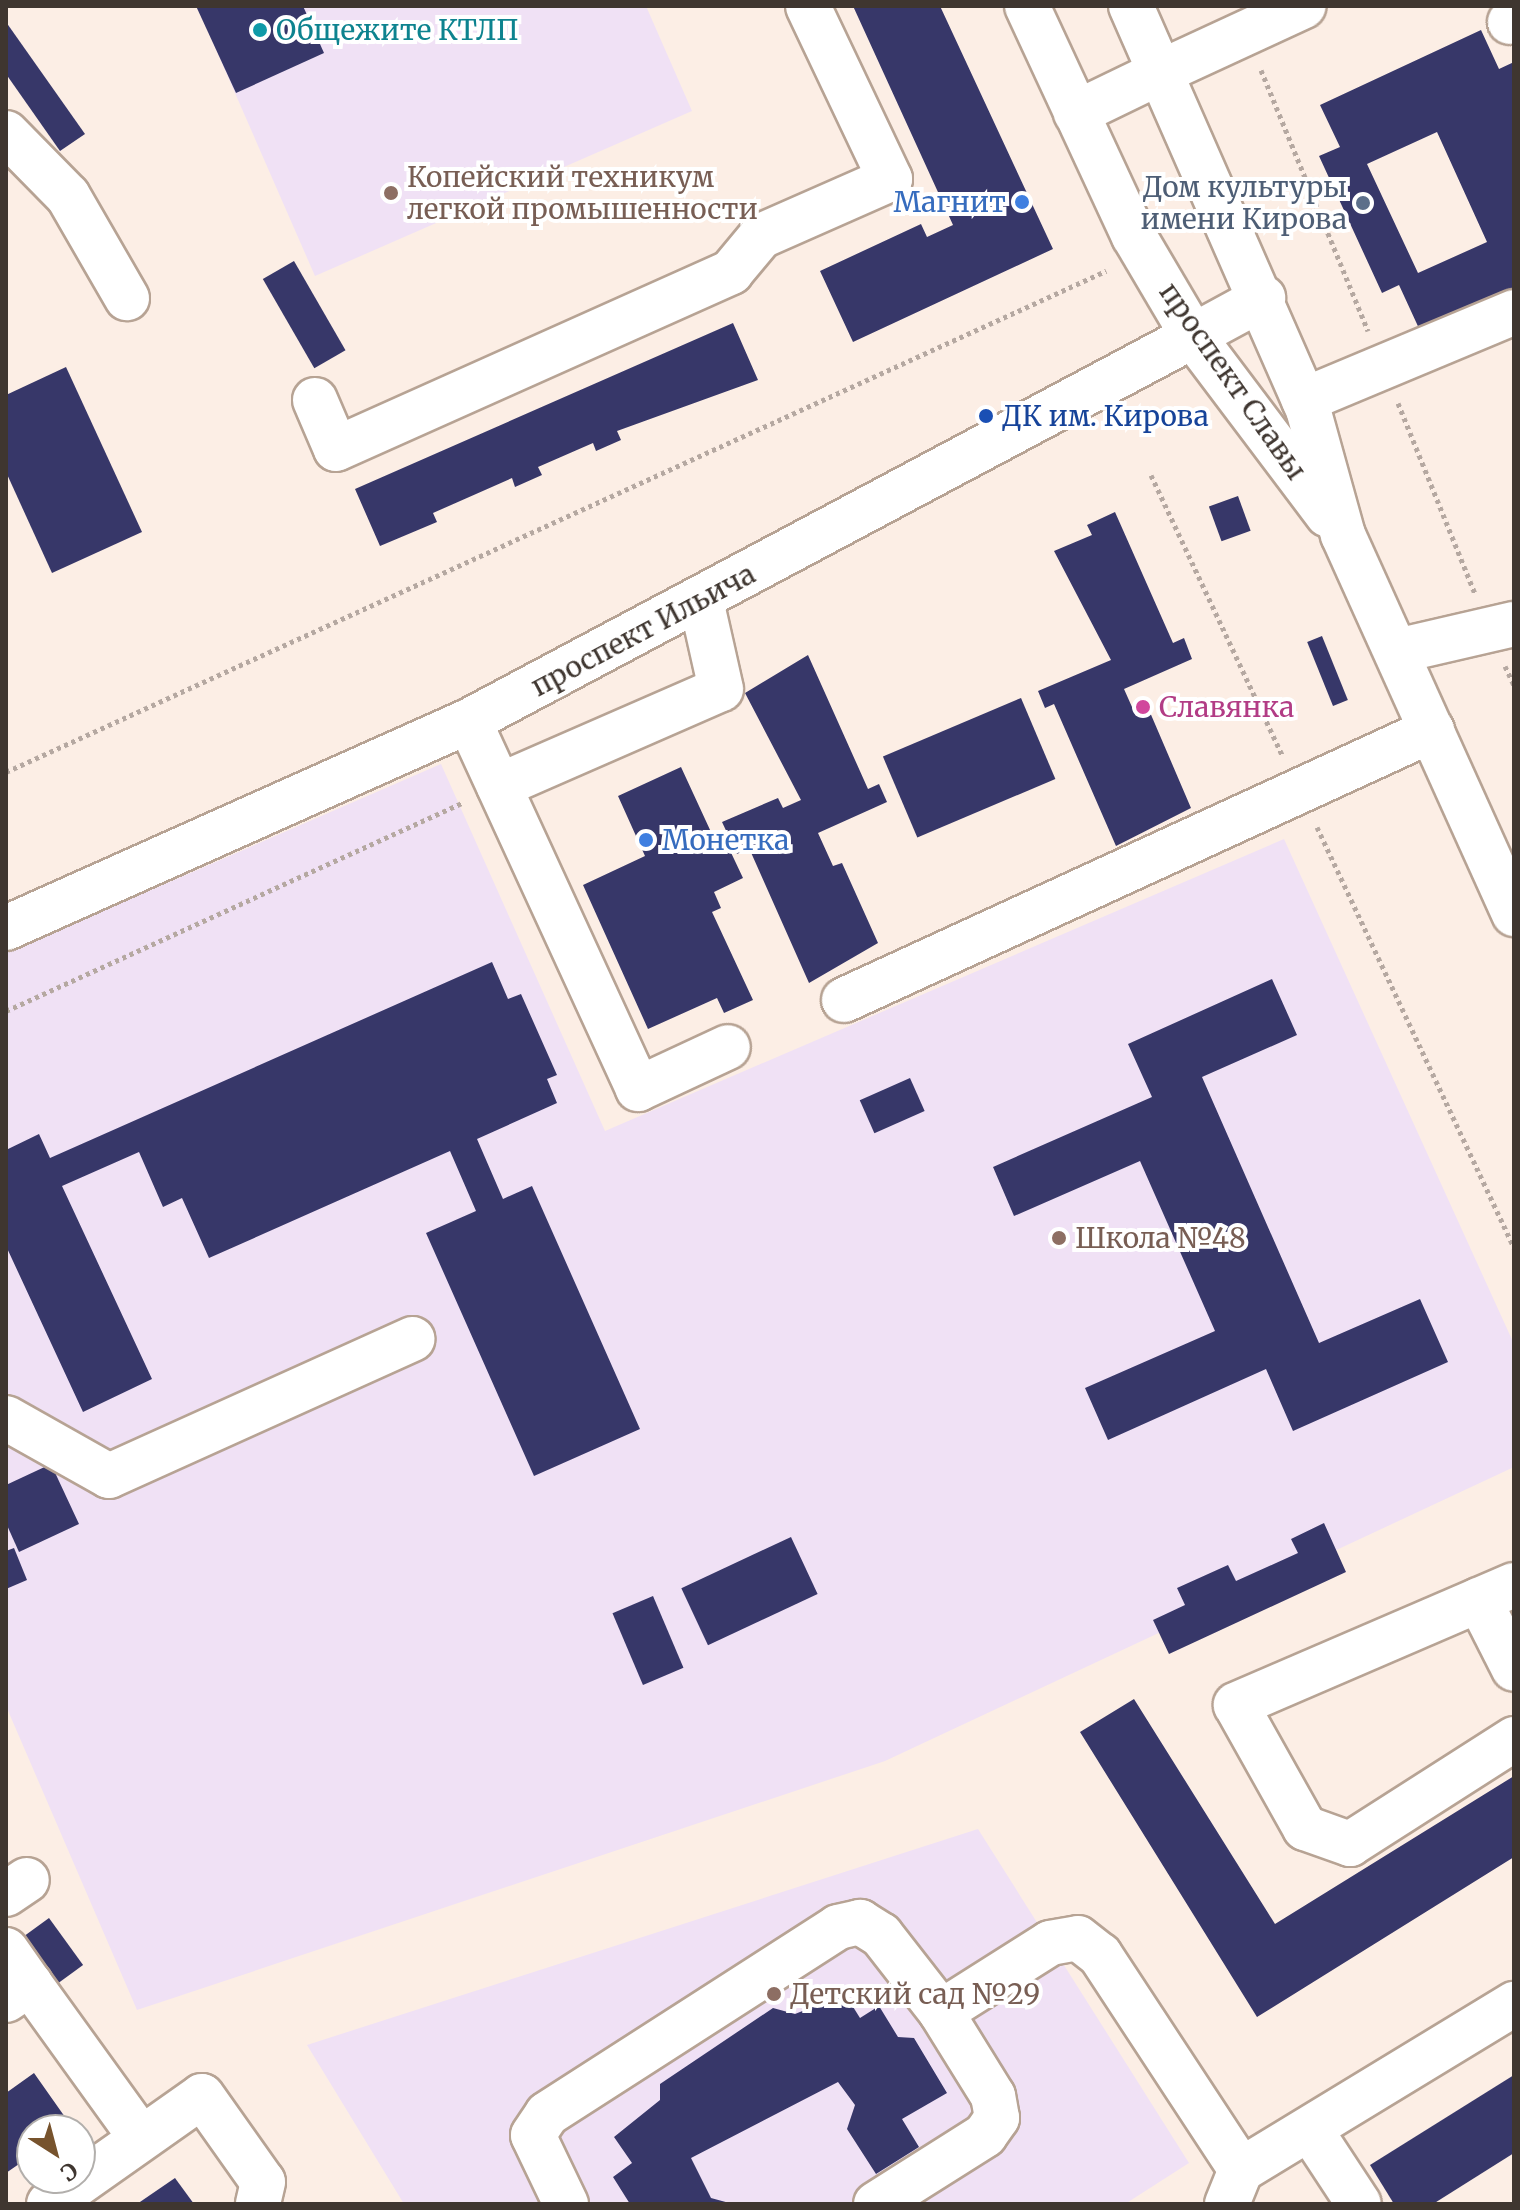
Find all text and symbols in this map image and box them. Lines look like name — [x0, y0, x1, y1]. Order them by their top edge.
place label: Общежите КТЛП — [276, 13, 519, 47]
marker: Общежите КТЛП — [251, 21, 269, 39]
place label: Копейский техникум легкой промышенности — [407, 160, 758, 226]
place label: Дом культуры имени Кирова — [1140, 170, 1347, 236]
marker: Копейский техникум легкой промышенности — [382, 184, 400, 202]
place label: Магнит — [894, 185, 1006, 219]
marker: Магнит — [1013, 193, 1031, 211]
marker: Дом культуры имени Кирова — [1354, 194, 1372, 212]
street label: проспект Славы — [1153, 276, 1313, 486]
place label: ДК им. Кирова — [1002, 399, 1209, 433]
marker: ДК им. Кирова — [977, 407, 995, 425]
street label: проспект Ильича — [525, 557, 761, 703]
place label: Славянка — [1159, 690, 1294, 724]
marker: Славянка — [1134, 698, 1152, 716]
place label: Монетка — [662, 823, 789, 857]
marker: Монетка — [637, 831, 655, 849]
place label: Школа №48 — [1075, 1221, 1246, 1255]
marker: Школа №48 — [1050, 1229, 1068, 1247]
place label: Детский сад №29 — [790, 1977, 1040, 2011]
marker: Детский сад №29 — [765, 1985, 783, 2003]
north arrow — [16, 2114, 96, 2194]
text: С — [55, 2156, 83, 2187]

